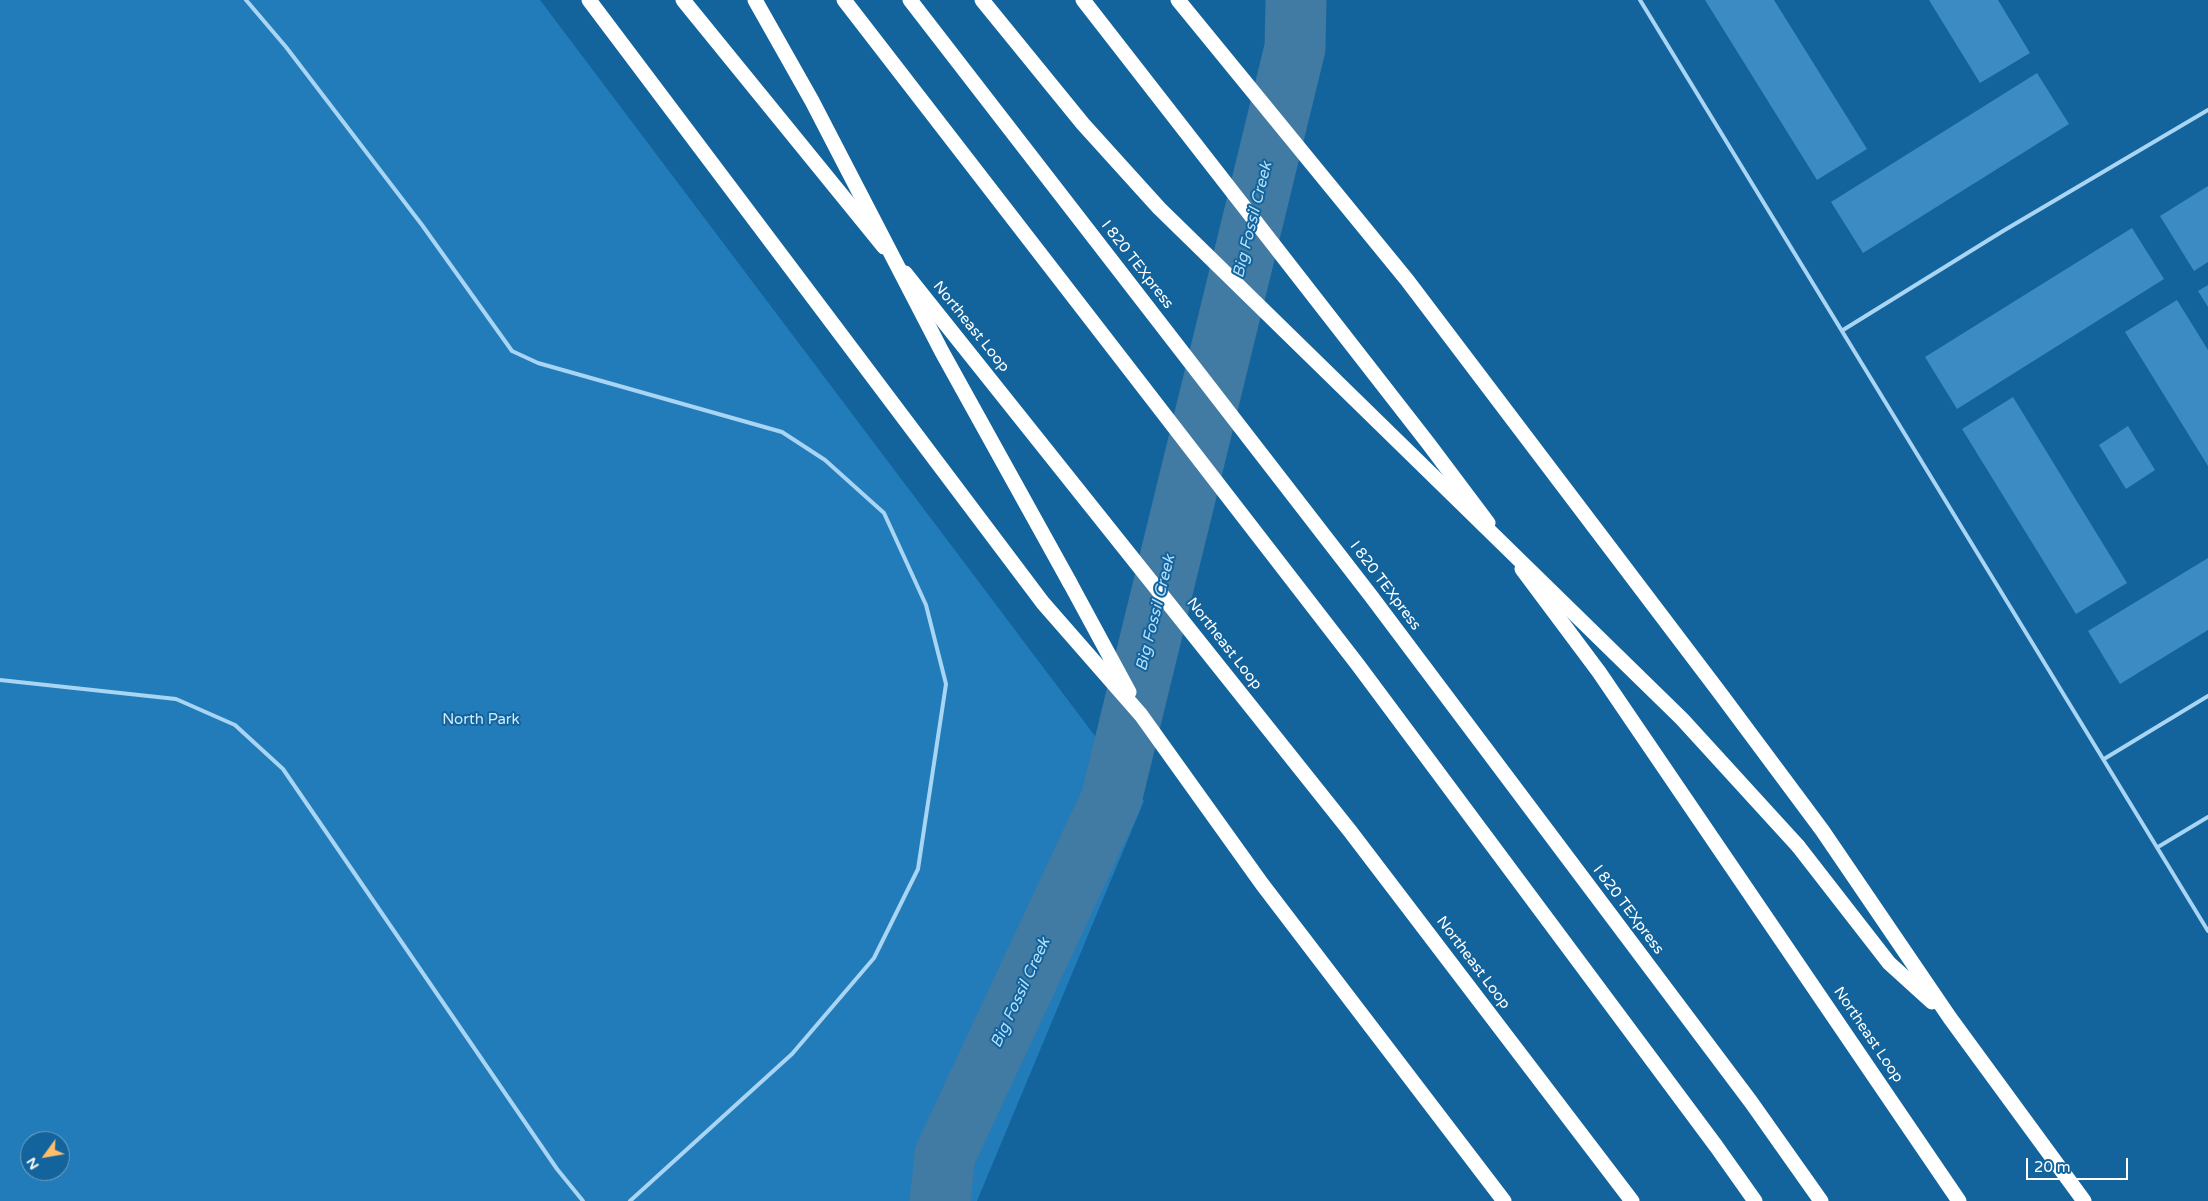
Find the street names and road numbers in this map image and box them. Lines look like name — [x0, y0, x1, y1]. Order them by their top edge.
street label: I 820 TEXpress — [1097, 217, 1177, 313]
street label: Northeast Loop — [929, 278, 1013, 376]
street label: I 820 TEXpress — [1346, 538, 1424, 634]
street label: Northeast Loop — [1183, 594, 1265, 694]
street label: I 820 TEXpress — [1589, 862, 1667, 958]
street label: Northeast Loop — [1432, 913, 1514, 1013]
street label: Northeast Loop — [1829, 984, 1907, 1086]

